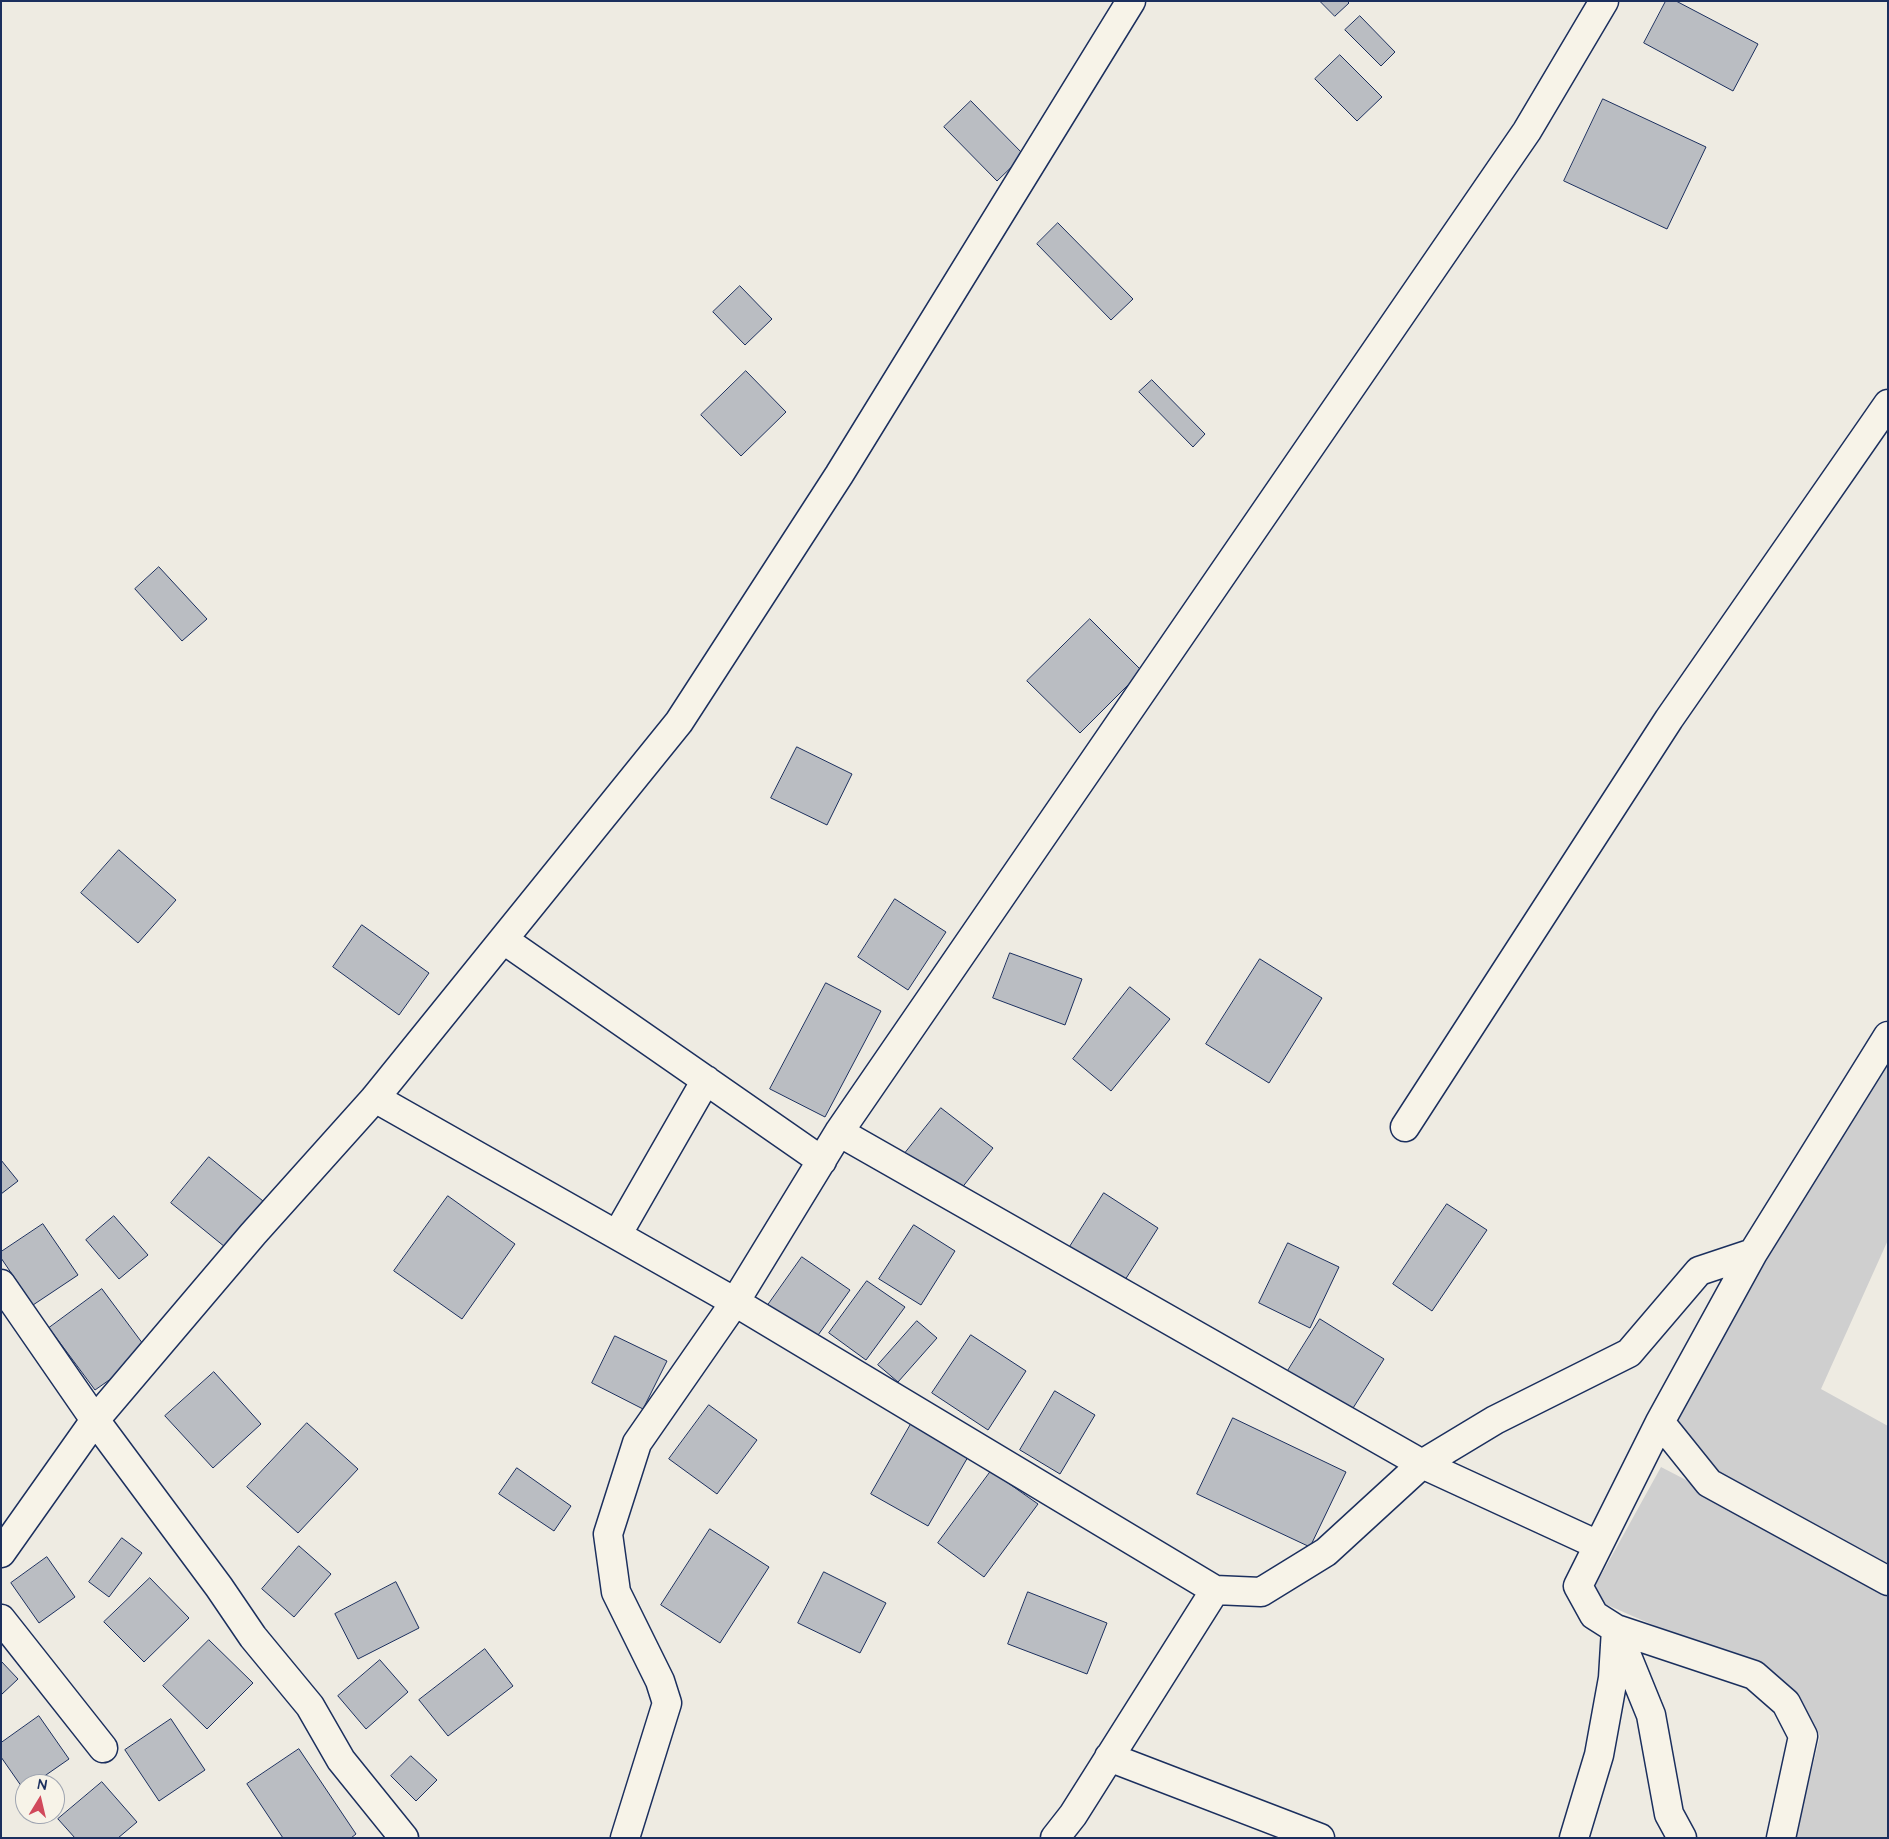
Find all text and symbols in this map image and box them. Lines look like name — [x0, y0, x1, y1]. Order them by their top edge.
north arrow — [15, 1774, 65, 1824]
text: N — [36, 1775, 48, 1796]

